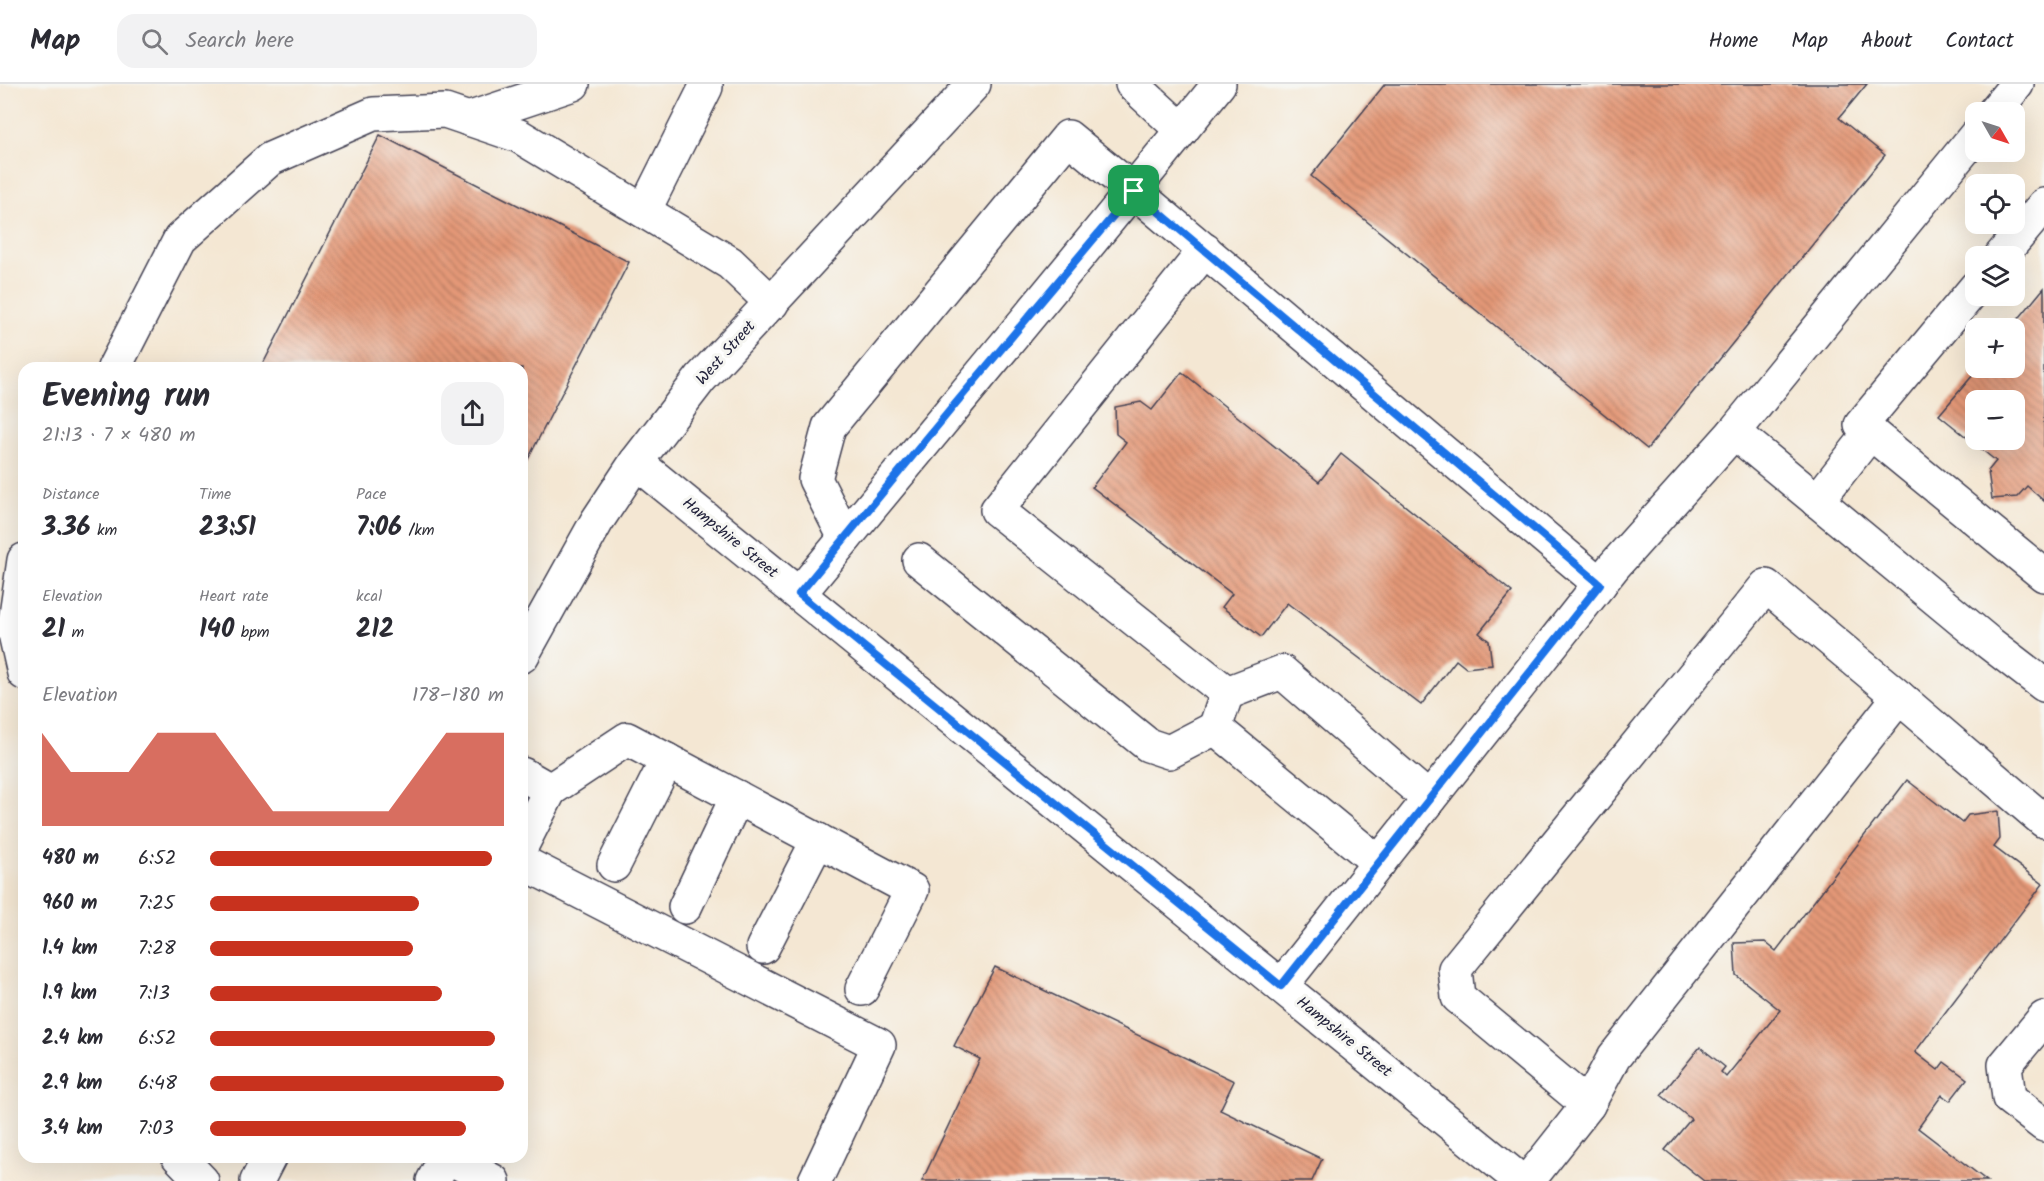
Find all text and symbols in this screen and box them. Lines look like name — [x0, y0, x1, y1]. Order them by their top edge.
search box — [117, 14, 537, 68]
text: Map — [30, 19, 81, 64]
text: Search here — [186, 24, 294, 59]
icon: search — [138, 25, 171, 58]
text: Home — [1709, 25, 1758, 58]
text: Map — [1791, 25, 1828, 58]
text: About — [1861, 25, 1912, 58]
text: Contact — [1945, 25, 2014, 58]
north arrow — [1965, 102, 2025, 162]
map controls — [1965, 102, 2025, 450]
pin — [1108, 165, 1159, 216]
icon: arrive — [1117, 174, 1150, 207]
button: locate — [1965, 174, 2025, 234]
button: layers — [1965, 246, 2025, 306]
street label: West Street — [690, 314, 762, 391]
button: + — [1965, 318, 2025, 378]
text: Evening run — [42, 371, 210, 424]
button: share — [441, 382, 504, 445]
button: − — [1965, 390, 2025, 450]
text: 21:13 · 7 × 480 m — [42, 420, 195, 452]
text: Distance — [42, 482, 100, 507]
text: Time — [199, 482, 231, 507]
text: Pace — [356, 482, 387, 507]
street label: Hampshire Street — [677, 491, 784, 585]
text: 3.36 — [42, 507, 91, 549]
text: 23:51 — [199, 507, 256, 549]
text: 7:06 — [356, 507, 402, 549]
text: km — [91, 518, 117, 543]
text: /km — [402, 518, 434, 543]
text: Elevation — [42, 584, 103, 609]
text: Heart rate — [199, 584, 269, 609]
text: kcal — [356, 584, 382, 609]
text: 21 — [42, 609, 65, 651]
text: 140 — [199, 609, 234, 651]
text: 212 — [356, 609, 394, 651]
text: m — [65, 620, 84, 645]
text: bpm — [234, 620, 270, 645]
text: Elevation — [42, 680, 118, 712]
text: 178–180 m — [412, 680, 504, 712]
text: 480 m — [42, 843, 99, 875]
text: 6:52 — [138, 843, 176, 875]
text: 960 m — [42, 888, 97, 920]
text: 7:25 — [138, 888, 175, 920]
text: 1.4 km — [42, 933, 98, 965]
text: 7:28 — [138, 933, 176, 965]
text: 1.9 km — [42, 978, 97, 1010]
text: 7:13 — [138, 978, 170, 1010]
street label: Hampshire Street — [1291, 990, 1398, 1084]
text: 2.4 km — [42, 1023, 103, 1055]
text: 6:52 — [138, 1023, 176, 1055]
text: 2.9 km — [42, 1068, 102, 1100]
text: 6:48 — [138, 1068, 177, 1100]
text: 3.4 km — [42, 1113, 103, 1145]
text: 7:03 — [138, 1113, 174, 1145]

